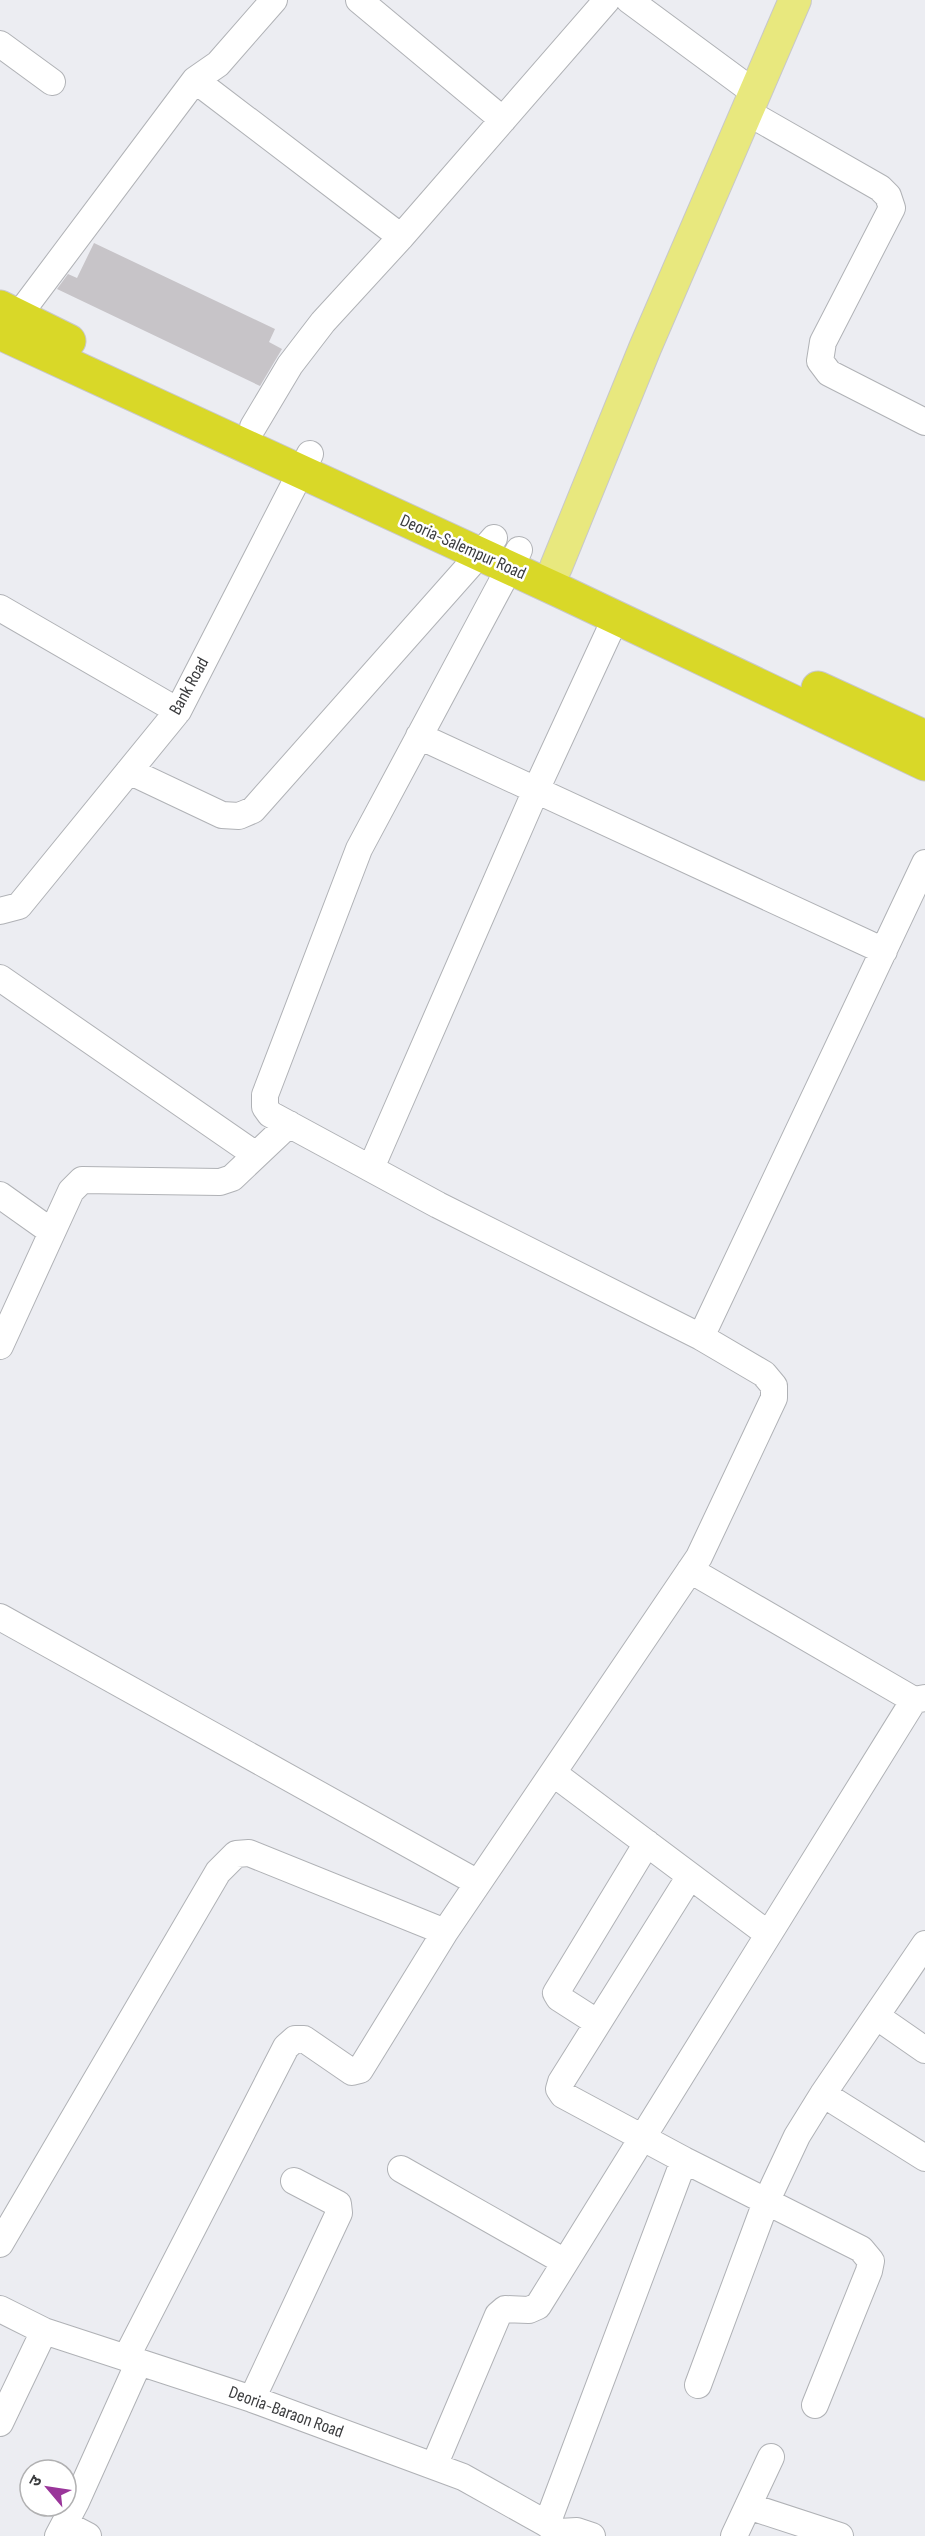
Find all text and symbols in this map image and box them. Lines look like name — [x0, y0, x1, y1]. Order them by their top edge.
street label: Deoria-Salempur Road — [397, 510, 529, 584]
street label: Bank Road — [165, 654, 213, 718]
street label: Deoria-Baraon Road — [226, 2382, 346, 2442]
north arrow — [18, 2458, 78, 2518]
text: उ — [26, 2472, 47, 2490]

